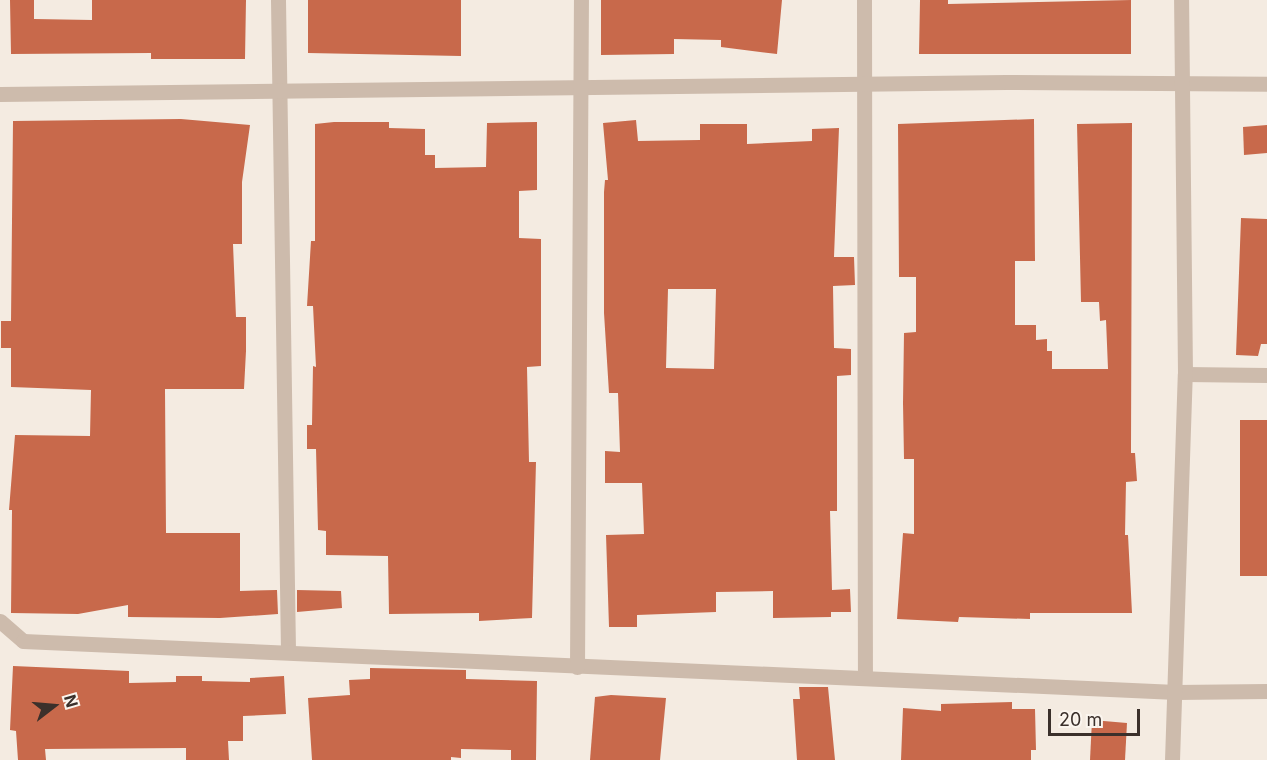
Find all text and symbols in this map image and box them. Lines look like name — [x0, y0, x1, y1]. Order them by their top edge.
north arrow — [24, 676, 84, 736]
text: N — [60, 692, 83, 710]
scale bar — [1051, 697, 1142, 735]
text: 20 m — [1059, 709, 1102, 730]

